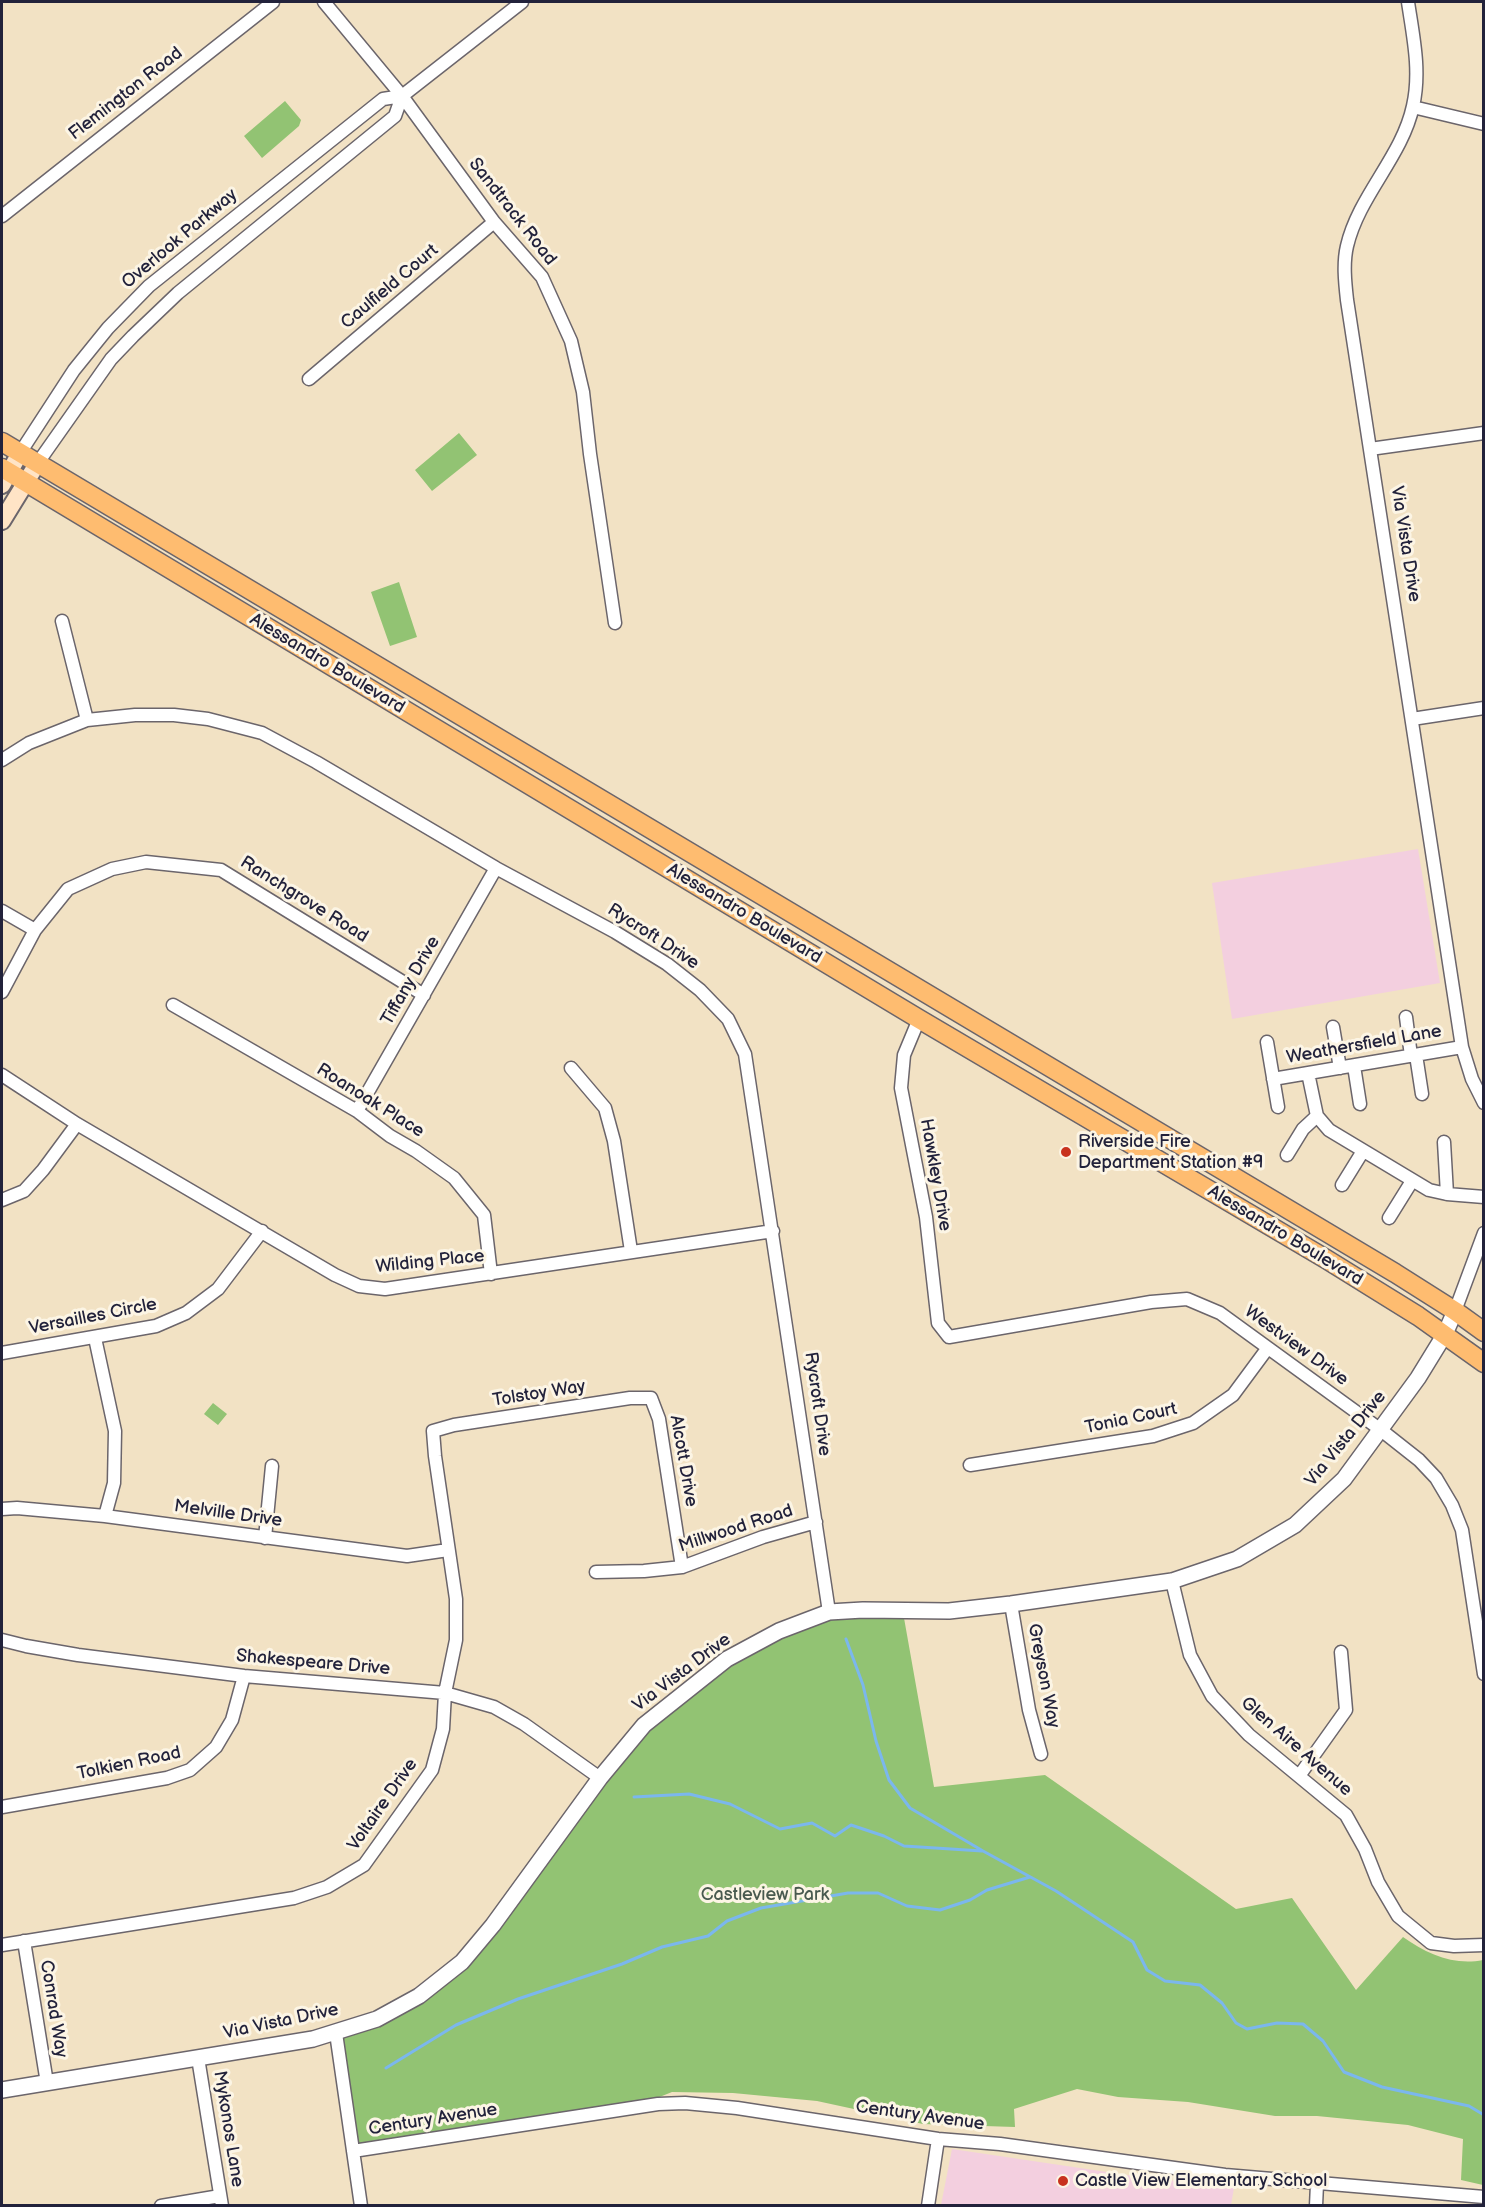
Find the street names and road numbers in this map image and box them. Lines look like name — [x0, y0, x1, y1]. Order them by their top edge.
street label: Flemington Road — [65, 43, 187, 145]
street label: Sandtrack Road — [463, 154, 561, 270]
street label: Overlook Parkway — [118, 185, 242, 293]
street label: Caulfield Court — [337, 240, 443, 334]
street label: Via Vista Drive — [1385, 485, 1425, 603]
street label: Alessandro Boulevard — [245, 609, 409, 719]
street label: Ranchgrove Road — [236, 852, 372, 948]
street label: Alessandro Boulevard — [662, 859, 826, 969]
street label: Rycroft Drive — [603, 899, 703, 975]
street label: Tiffany Drive — [377, 933, 445, 1029]
street label: Weathersfield Lane — [1285, 1021, 1443, 1069]
street label: Roanoak Place — [312, 1059, 428, 1143]
street label: Hawkley Drive — [914, 1117, 956, 1233]
street label: Alessandro Boulevard — [1203, 1181, 1367, 1291]
street label: Wilding Place — [375, 1246, 485, 1278]
street label: Versailles Circle — [27, 1294, 159, 1340]
street label: Westview Drive — [1240, 1301, 1352, 1391]
street label: Rycroft Drive — [799, 1351, 835, 1457]
street label: Tolstoy Way — [491, 1376, 587, 1412]
street label: Via Vista Drive — [1301, 1387, 1391, 1491]
street label: Tonia Court — [1083, 1399, 1179, 1439]
street label: Alcott Drive — [664, 1413, 702, 1509]
street label: Melville Drive — [173, 1496, 283, 1532]
street label: Millwood Road — [676, 1500, 796, 1558]
street label: Greyson Way — [1022, 1622, 1064, 1730]
street label: Via Vista Drive — [629, 1629, 735, 1717]
street label: Shakespeare Drive — [235, 1646, 391, 1680]
street label: Glen Aire Avenue — [1236, 1693, 1356, 1801]
street label: Tolkien Road — [75, 1742, 183, 1786]
street label: Voltaire Drive — [343, 1755, 423, 1855]
street label: Conrad Way — [35, 1959, 71, 2059]
street label: Via Vista Drive — [222, 1999, 340, 2045]
street label: Mykonos Lane — [208, 2069, 248, 2189]
street label: Century Avenue — [854, 2096, 986, 2136]
street label: Century Avenue — [367, 2099, 499, 2141]

